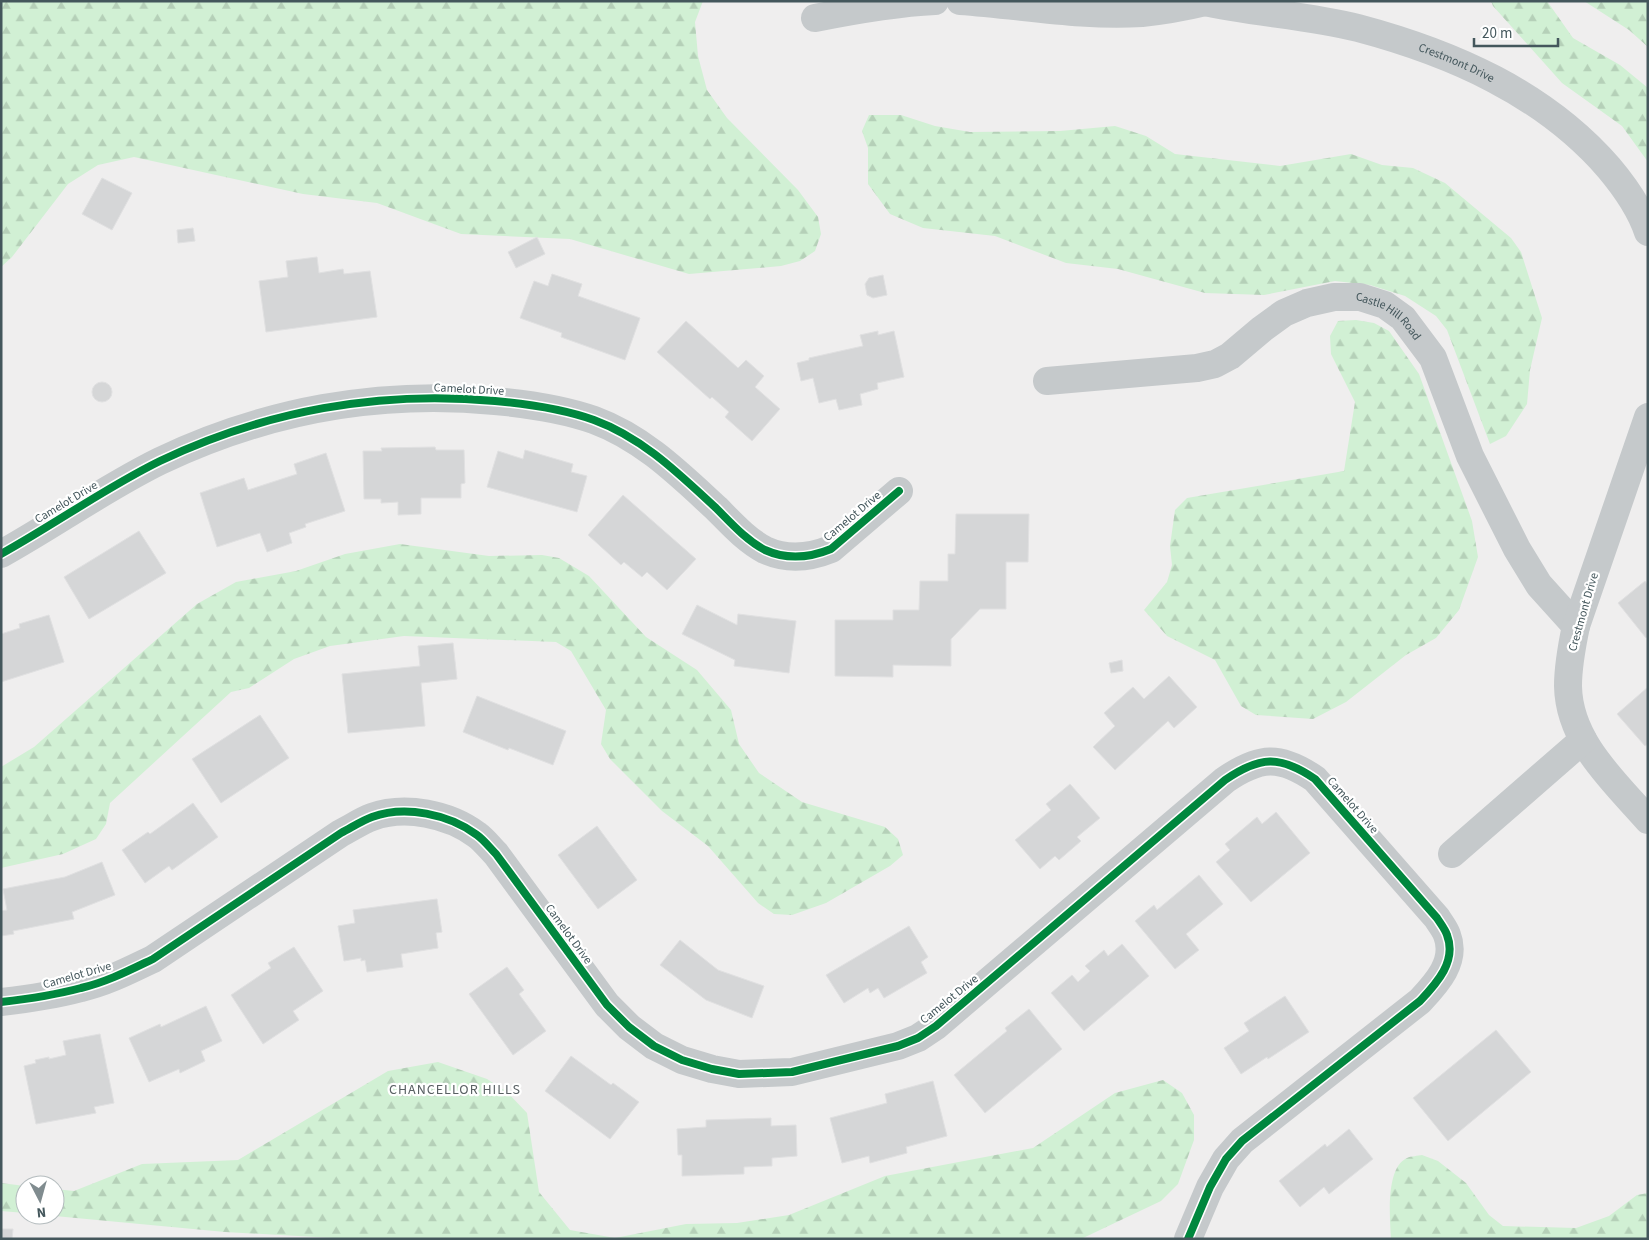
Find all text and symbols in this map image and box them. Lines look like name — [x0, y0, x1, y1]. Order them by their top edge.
scale bar — [1474, 15, 1558, 47]
text: 20 m — [1482, 23, 1512, 44]
street label: Crestmont Drive — [1416, 39, 1497, 87]
street label: Castle Hill Road — [1356, 289, 1425, 344]
street label: Camelot Drive — [433, 379, 505, 400]
street label: Camelot Drive — [32, 477, 101, 528]
street label: Camelot Drive — [820, 487, 885, 546]
street label: Crestmont Drive — [1564, 571, 1603, 654]
street label: Camelot Drive — [1323, 773, 1382, 838]
street label: Camelot Drive — [541, 901, 596, 968]
street label: Camelot Drive — [41, 958, 113, 993]
street label: Camelot Drive — [917, 971, 982, 1028]
district label: CHANCELLOR HILLS — [389, 1080, 521, 1100]
north arrow — [15, 1175, 65, 1225]
text: N — [36, 1202, 47, 1222]

